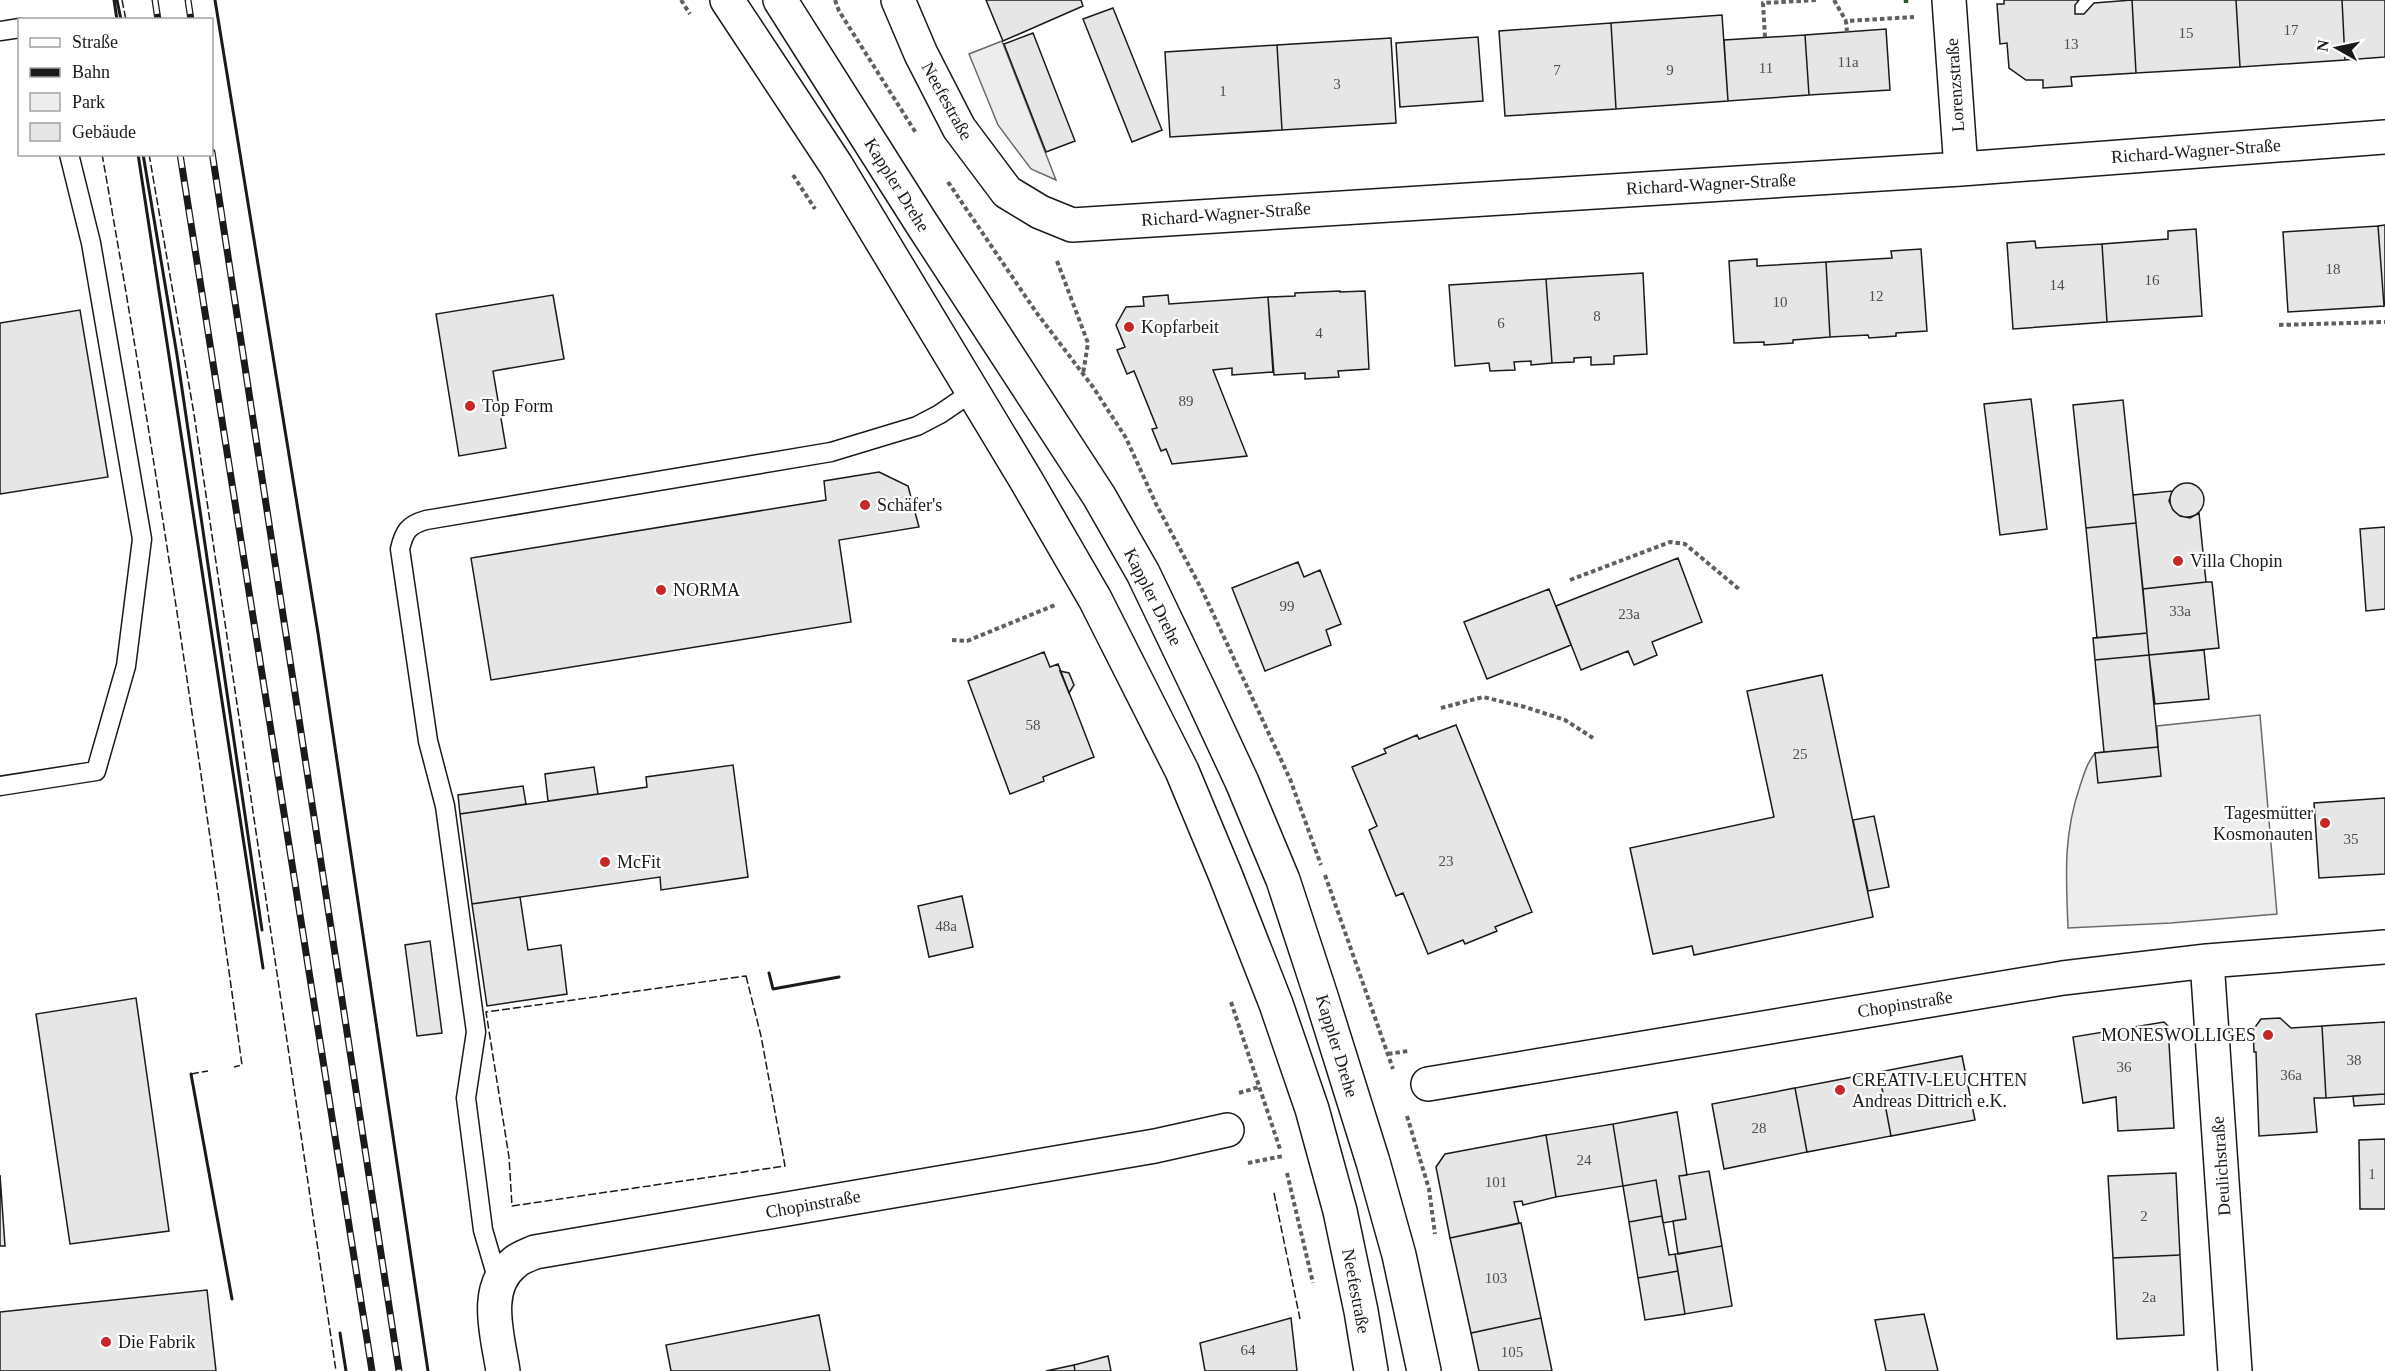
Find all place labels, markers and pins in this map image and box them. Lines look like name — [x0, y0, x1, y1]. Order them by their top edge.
place label: Kopfarbeit — [1141, 317, 1219, 337]
marker: Kopfarbeit — [1122, 320, 1136, 334]
place label: Top Form — [482, 396, 553, 416]
marker: Top Form — [463, 399, 477, 413]
place label: Schäfer's — [877, 495, 942, 515]
marker: Schäfer's — [858, 498, 872, 512]
place label: Villa Chopin — [2190, 551, 2282, 571]
marker: Villa Chopin — [2171, 554, 2185, 568]
place label: NORMA — [673, 580, 740, 600]
marker: NORMA — [654, 583, 668, 597]
place label: Tagesmütter Kosmonauten — [2213, 803, 2313, 844]
marker: Tagesmütter Kosmonauten — [2318, 816, 2332, 830]
place label: McFit — [617, 852, 661, 872]
marker: McFit — [598, 855, 612, 869]
place label: MONESWOLLIGES — [2101, 1025, 2256, 1045]
marker: MONESWOLLIGES — [2261, 1028, 2275, 1042]
place label: CREATIV-LEUCHTEN Andreas Dittrich e.K. — [1852, 1070, 2027, 1111]
marker: CREATIV-LEUCHTEN Andreas Dittrich e.K. — [1833, 1083, 1847, 1097]
place label: Die Fabrik — [118, 1332, 195, 1352]
marker: Die Fabrik — [99, 1335, 113, 1349]

